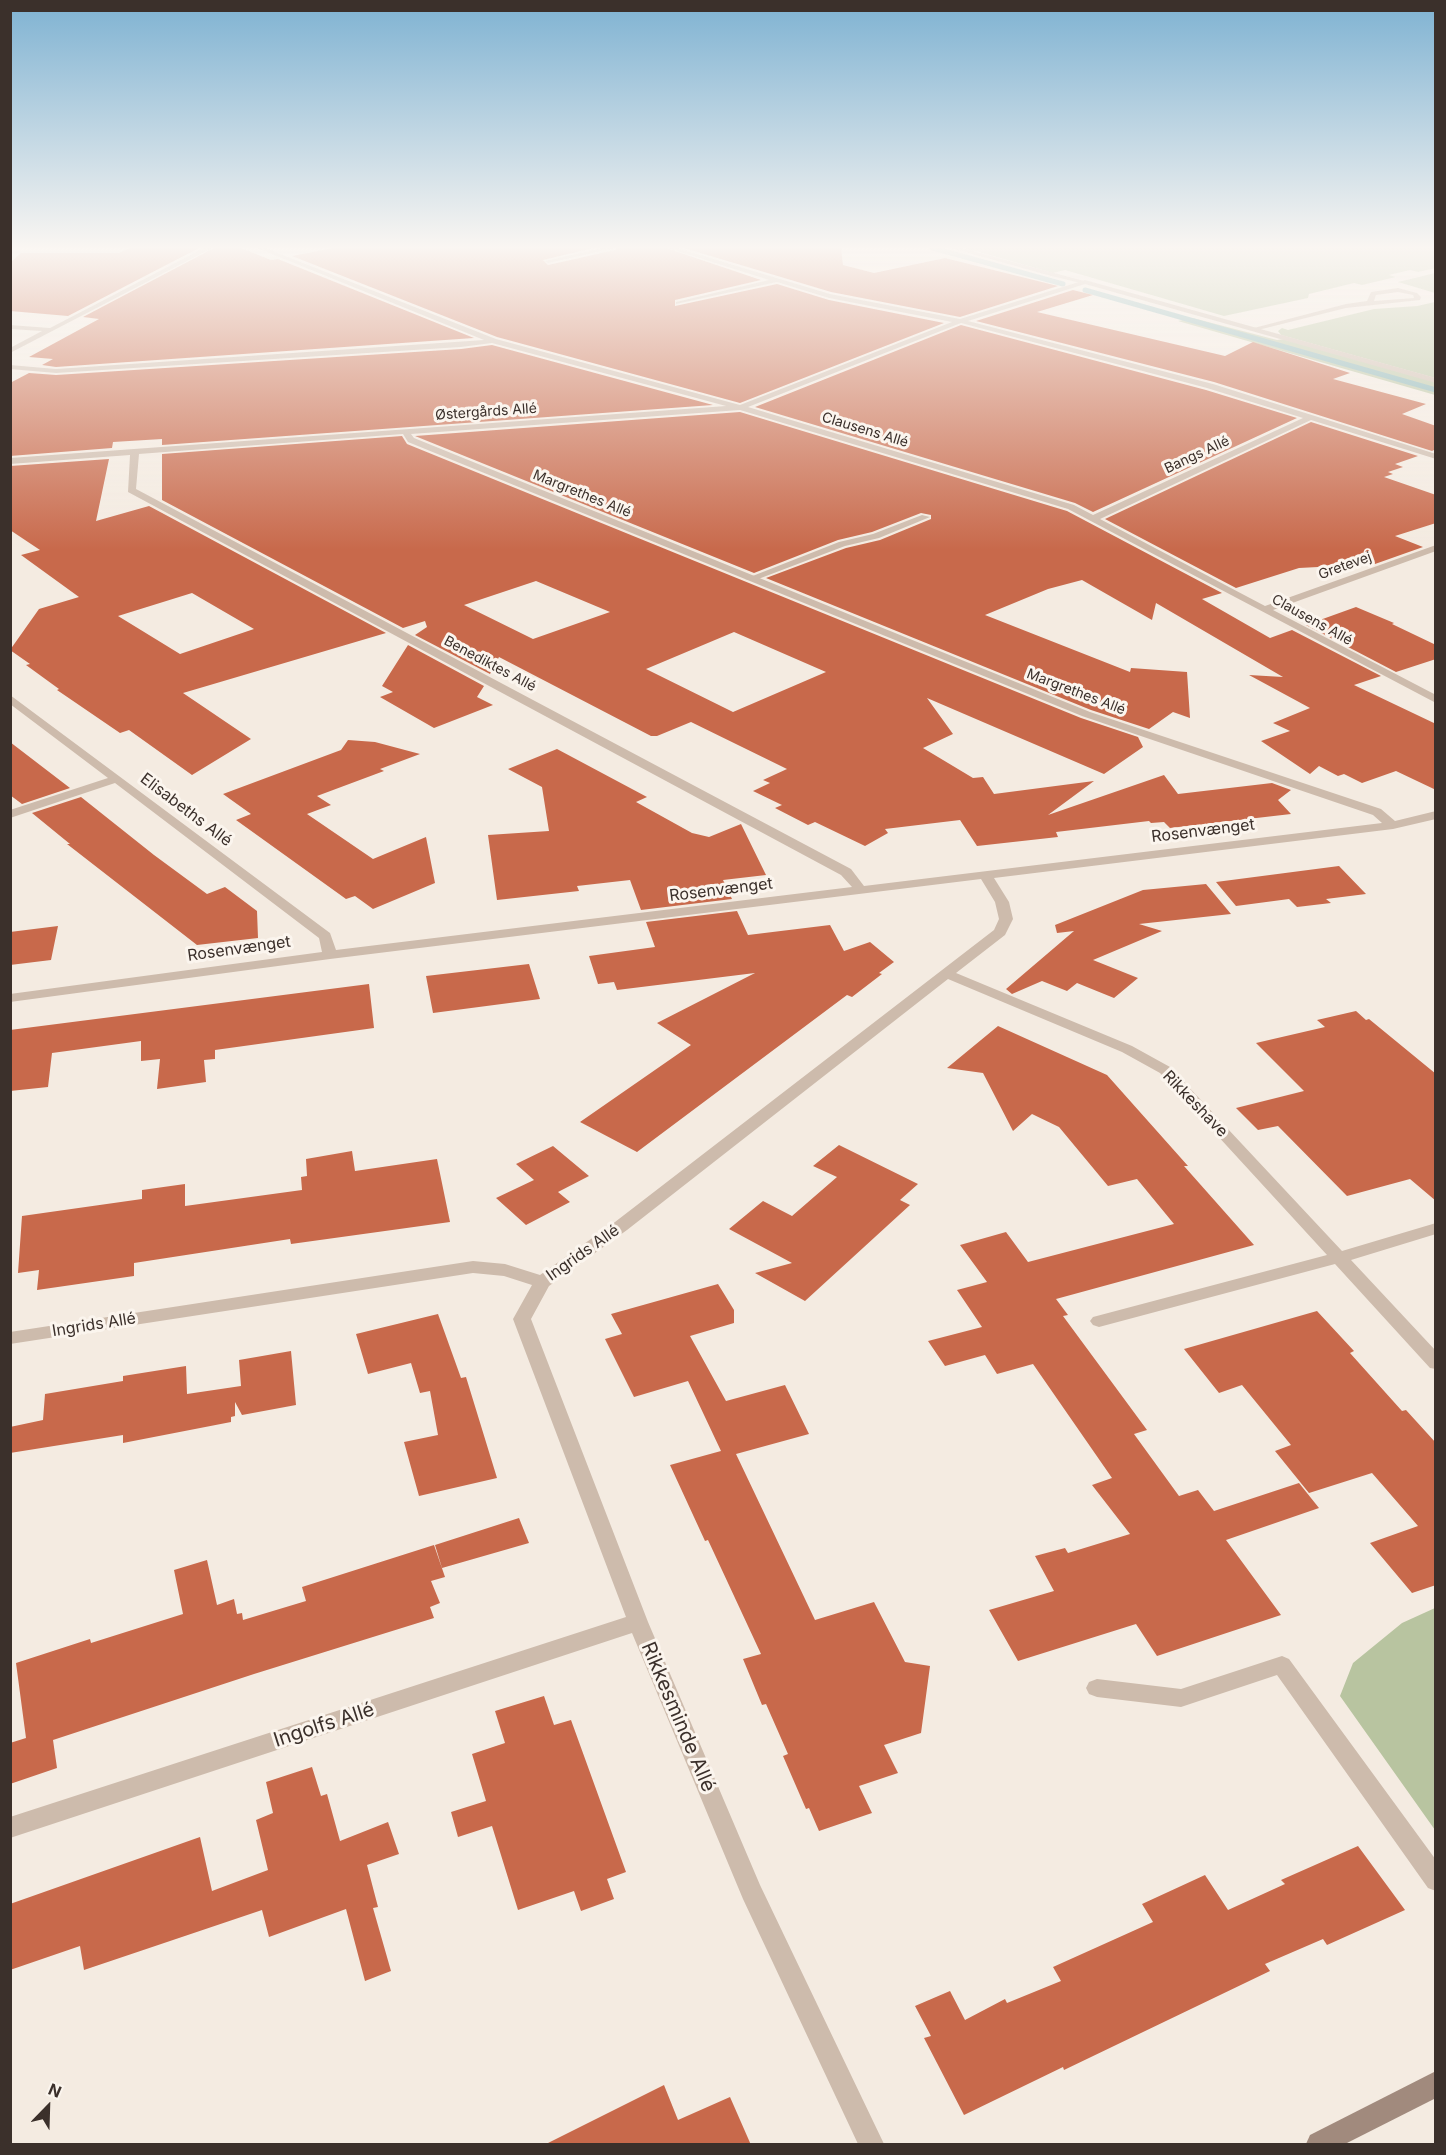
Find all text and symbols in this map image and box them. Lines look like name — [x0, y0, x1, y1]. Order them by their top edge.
street label: Østergårds Allé — [435, 400, 537, 424]
street label: Clausens Allé — [820, 409, 910, 451]
street label: Bangs Allé — [1162, 433, 1232, 477]
street label: Margrethes Allé — [531, 467, 633, 521]
street label: Gretevej — [1316, 549, 1374, 583]
street label: Clausens Allé — [1269, 591, 1355, 649]
street label: Benediktes Allé — [441, 633, 539, 695]
street label: Margrethes Allé — [1024, 665, 1128, 719]
street label: Elisabeths Allé — [136, 769, 236, 851]
street label: Rosenvænget — [1150, 815, 1256, 847]
street label: Rosenvænget — [668, 874, 774, 906]
street label: Rosenvænget — [186, 932, 292, 966]
street label: Rikkeshave — [1158, 1067, 1232, 1141]
street label: Ingrids Allé — [543, 1221, 623, 1285]
street label: Ingrids Allé — [51, 1309, 137, 1341]
street label: Rikkesminde Allé — [636, 1639, 720, 1795]
street label: Ingolfs Allé — [271, 1697, 377, 1753]
north arrow — [18, 2077, 78, 2137]
text: N — [46, 2079, 65, 2102]

